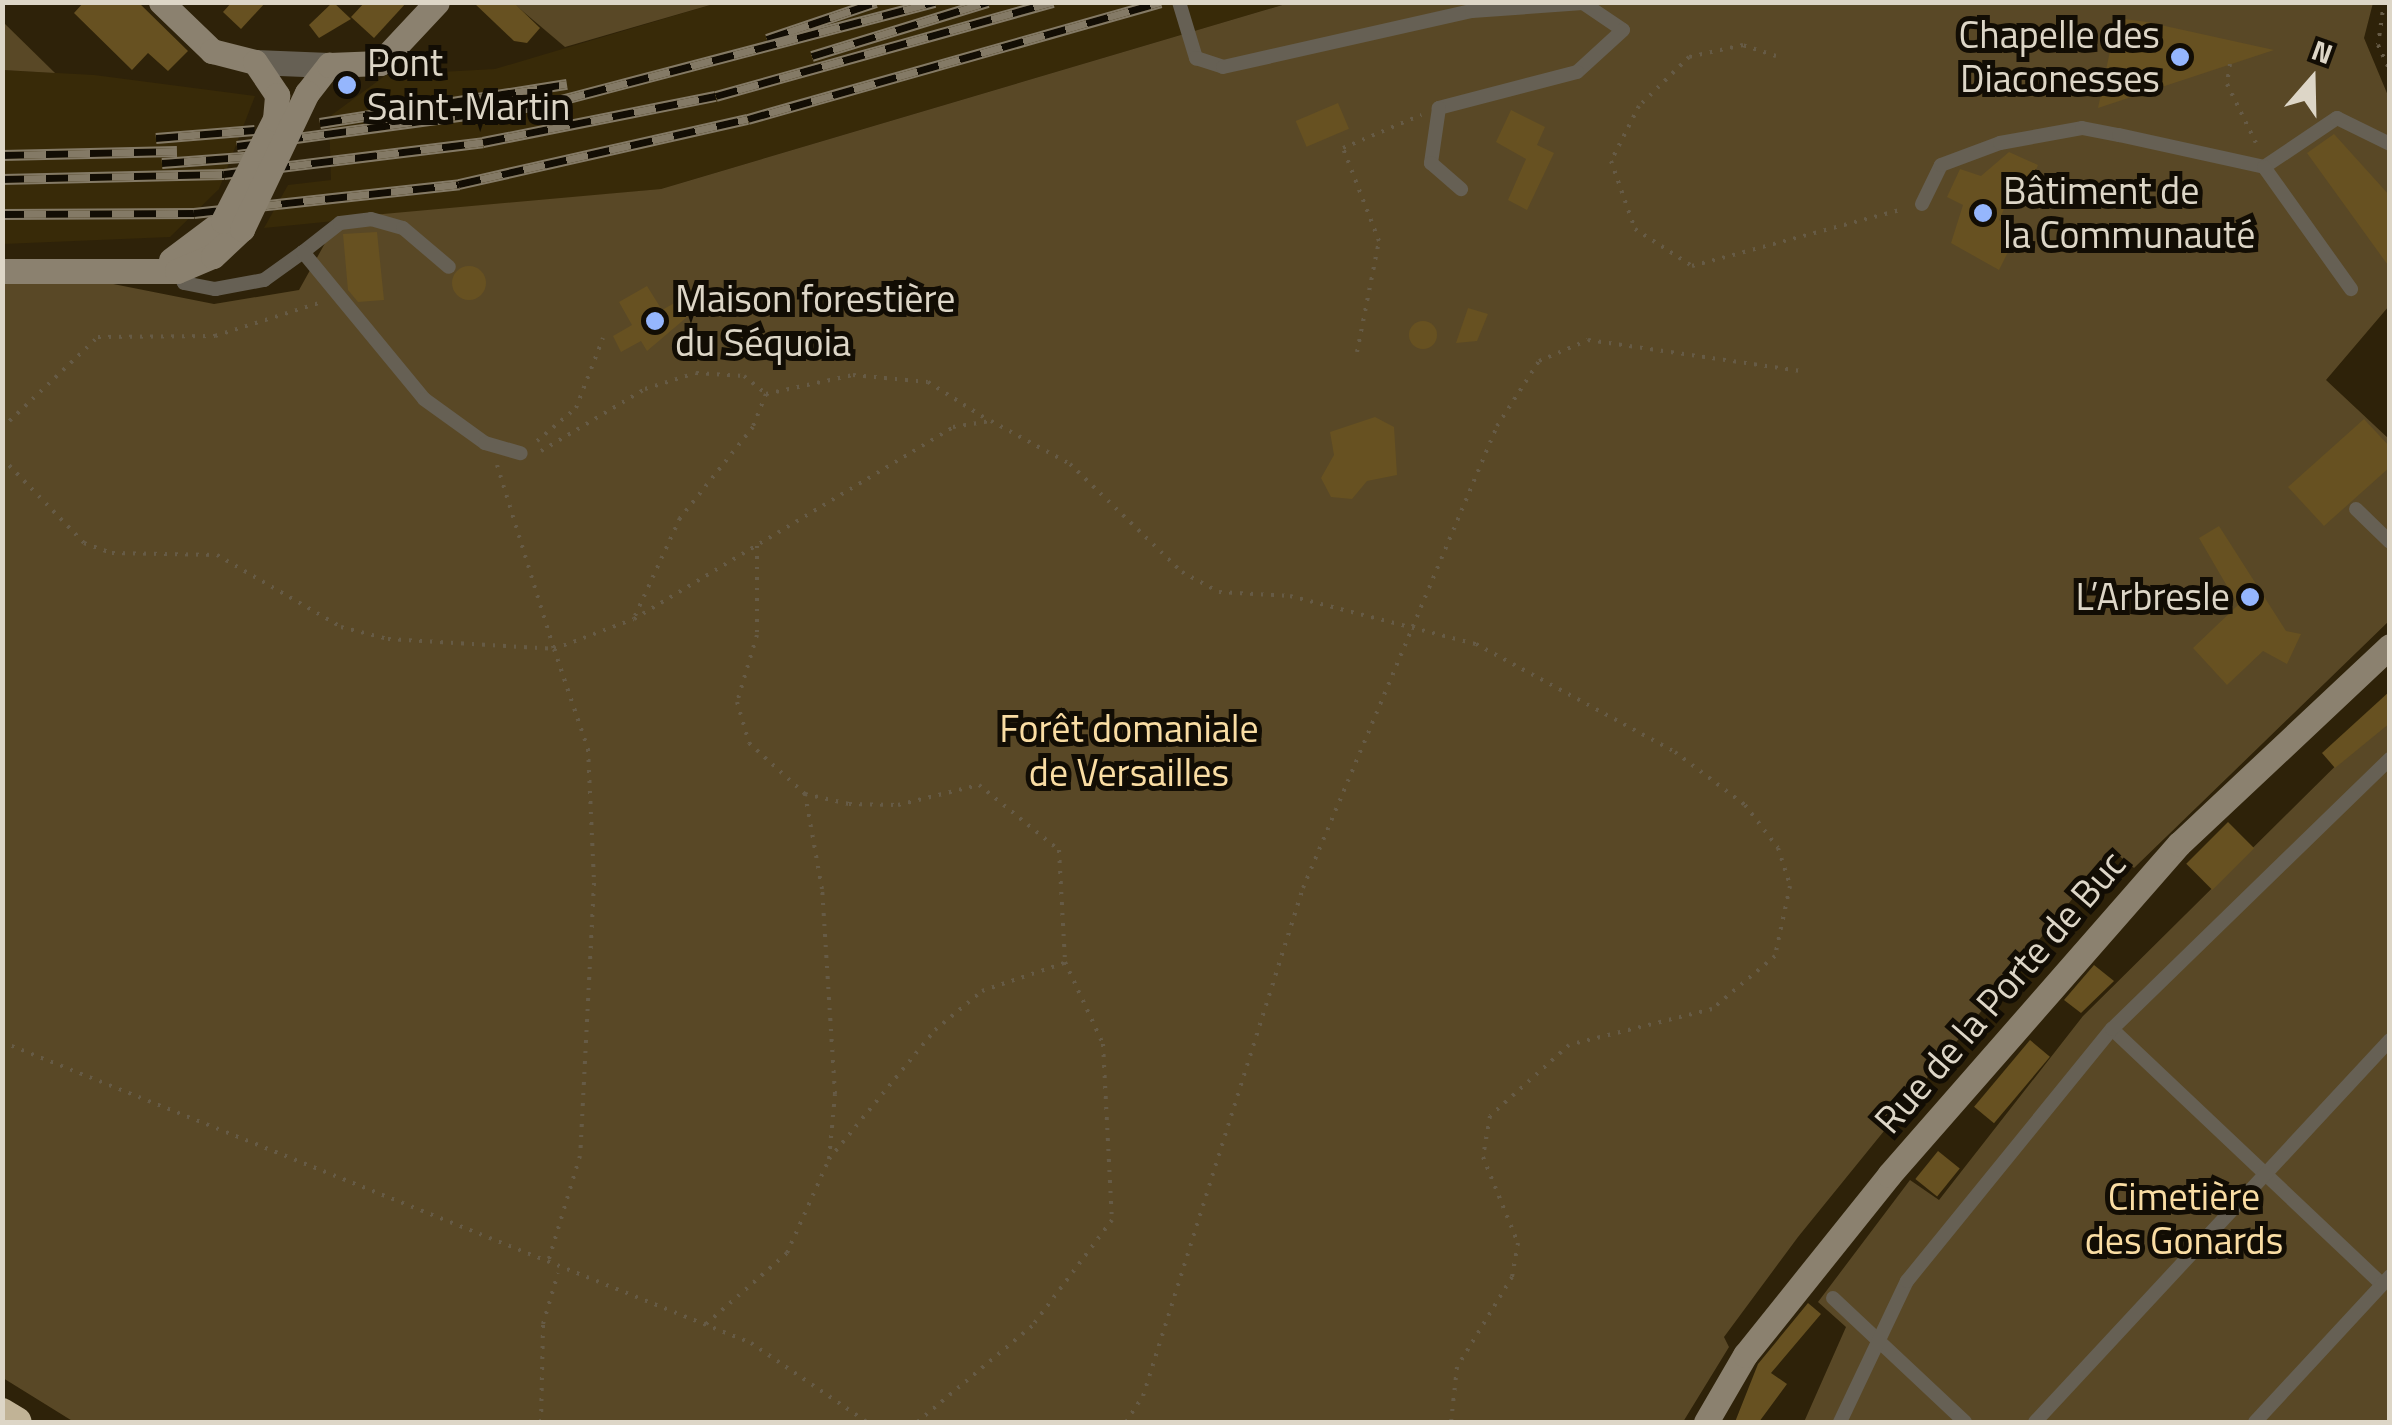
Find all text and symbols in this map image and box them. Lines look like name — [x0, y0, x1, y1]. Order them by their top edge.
place label: Chapelle des Diaconesses — [1959, 12, 2160, 101]
text: N — [2306, 28, 2339, 75]
north arrow — [2262, 30, 2362, 130]
place label: Pont Saint-Martin — [367, 40, 571, 130]
marker: Chapelle des Diaconesses — [2169, 46, 2191, 68]
marker: Pont Saint-Martin — [336, 74, 358, 96]
place label: Bâtiment de la Communauté — [2003, 168, 2255, 258]
marker: Bâtiment de la Communauté — [1972, 202, 1994, 224]
place label: Maison forestière du Séquoia — [675, 276, 956, 366]
marker: Maison forestière du Séquoia — [644, 310, 666, 332]
place label: L’Arbresle — [2075, 574, 2230, 620]
marker: L’Arbresle — [2239, 586, 2261, 608]
park label: Forêt domaniale de Versailles — [999, 706, 1259, 796]
street label: Rue de la Porte de Buc — [1865, 842, 2135, 1142]
park label: Cimetière des Gonards — [2085, 1174, 2283, 1264]

